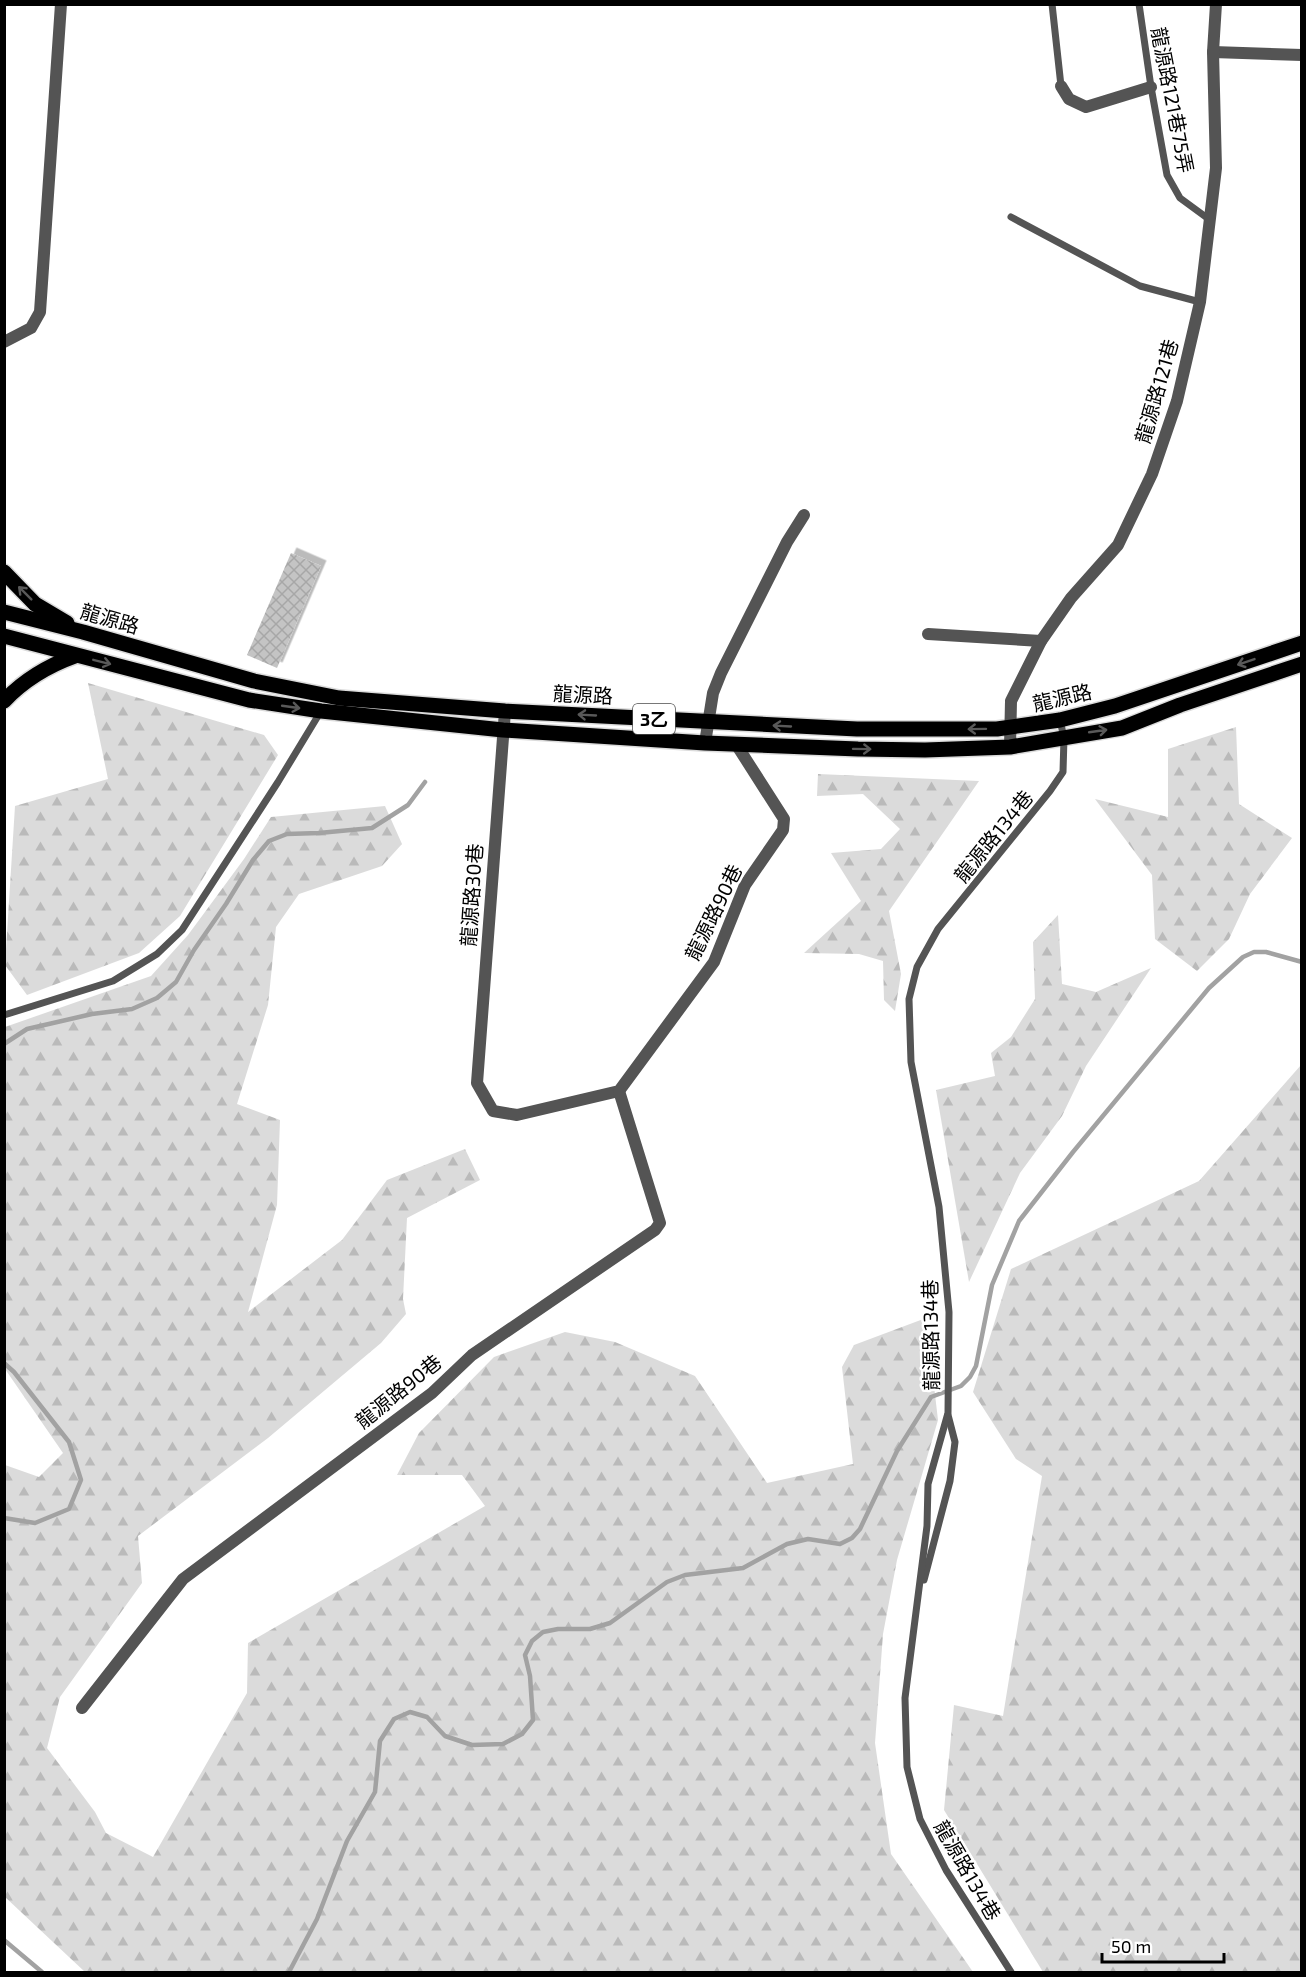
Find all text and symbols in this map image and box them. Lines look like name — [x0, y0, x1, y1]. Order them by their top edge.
street label: 龍源路121巷75弄 — [1147, 25, 1199, 175]
street label: 龍源路121巷 — [1130, 336, 1182, 446]
one-way arrow — [17, 586, 32, 600]
street label: 龍源路 — [78, 598, 142, 638]
one-way arrow — [92, 657, 111, 669]
one-way arrow — [1237, 657, 1256, 668]
street label: 龍源路 — [1030, 679, 1094, 715]
street label: 龍源路 — [552, 680, 614, 708]
one-way arrow — [281, 701, 301, 712]
road number: 3乙 — [633, 704, 675, 734]
one-way arrow — [578, 710, 598, 721]
one-way arrow — [772, 720, 792, 731]
one-way arrow — [967, 723, 987, 735]
one-way arrow — [1088, 726, 1107, 737]
one-way arrow — [852, 744, 872, 755]
street label: 龍源路134巷 — [949, 785, 1037, 887]
street label: 龍源路30巷 — [455, 843, 487, 947]
street label: 龍源路90巷 — [680, 860, 746, 964]
street label: 龍源路134巷 — [917, 1279, 943, 1391]
street label: 龍源路90巷 — [350, 1349, 446, 1433]
street label: 龍源路134巷 — [930, 1816, 1006, 1924]
scale bar — [1102, 1926, 1224, 1964]
text: 50 m — [1111, 1935, 1151, 1957]

